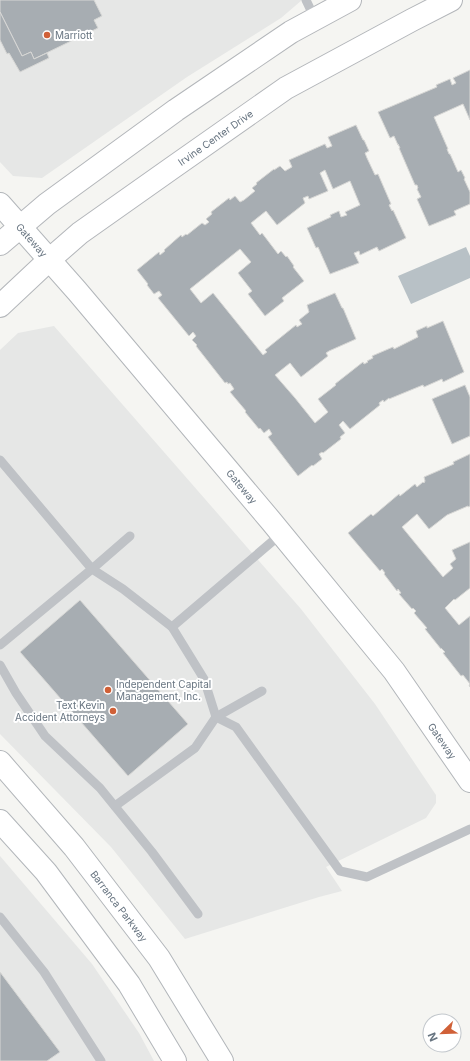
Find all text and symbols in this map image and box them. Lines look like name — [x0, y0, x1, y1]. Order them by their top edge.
place label: Marriott — [55, 29, 93, 41]
marker: Marriott — [42, 30, 52, 40]
street label: Irvine Center Drive — [176, 107, 255, 168]
street label: Gateway — [14, 221, 50, 260]
street label: Gateway — [224, 467, 260, 506]
place label: Independent Capital Management, Inc. — [116, 678, 211, 702]
marker: Independent Capital Management, Inc. — [103, 685, 113, 695]
place label: Text Kevin Accident Attorneys — [15, 699, 105, 723]
marker: Text Kevin Accident Attorneys — [108, 706, 118, 716]
street label: Gateway — [426, 721, 459, 762]
street label: Barranca Parkway — [88, 868, 150, 944]
north arrow — [422, 1013, 462, 1053]
text: N — [425, 1030, 441, 1044]

